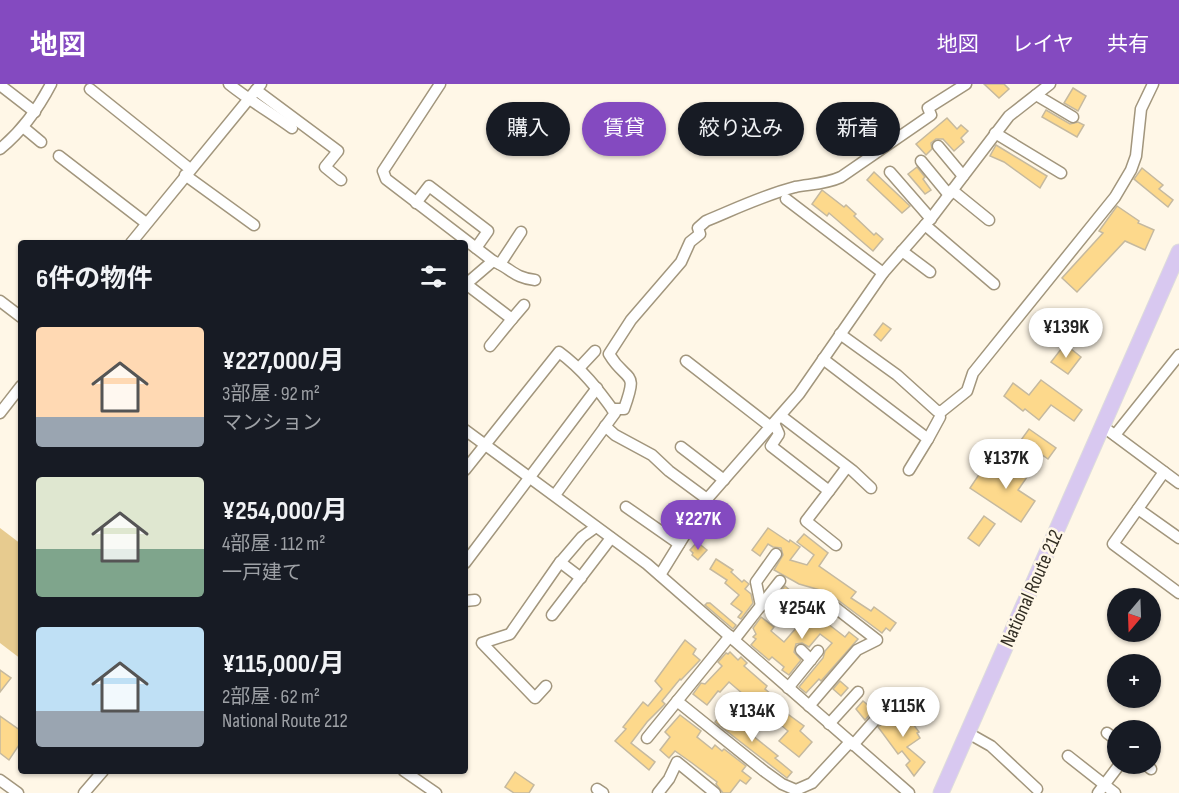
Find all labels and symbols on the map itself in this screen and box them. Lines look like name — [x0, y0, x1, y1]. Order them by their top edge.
pin: ¥139K — [1024, 308, 1108, 359]
pin: ¥137K — [964, 439, 1048, 490]
pin: ¥227K — [656, 500, 740, 551]
street label: National Route 212 — [995, 526, 1068, 651]
north arrow — [1107, 588, 1161, 642]
pin: ¥254K — [760, 589, 844, 640]
pin: ¥115K — [861, 687, 945, 738]
pin: ¥134K — [710, 692, 794, 743]

